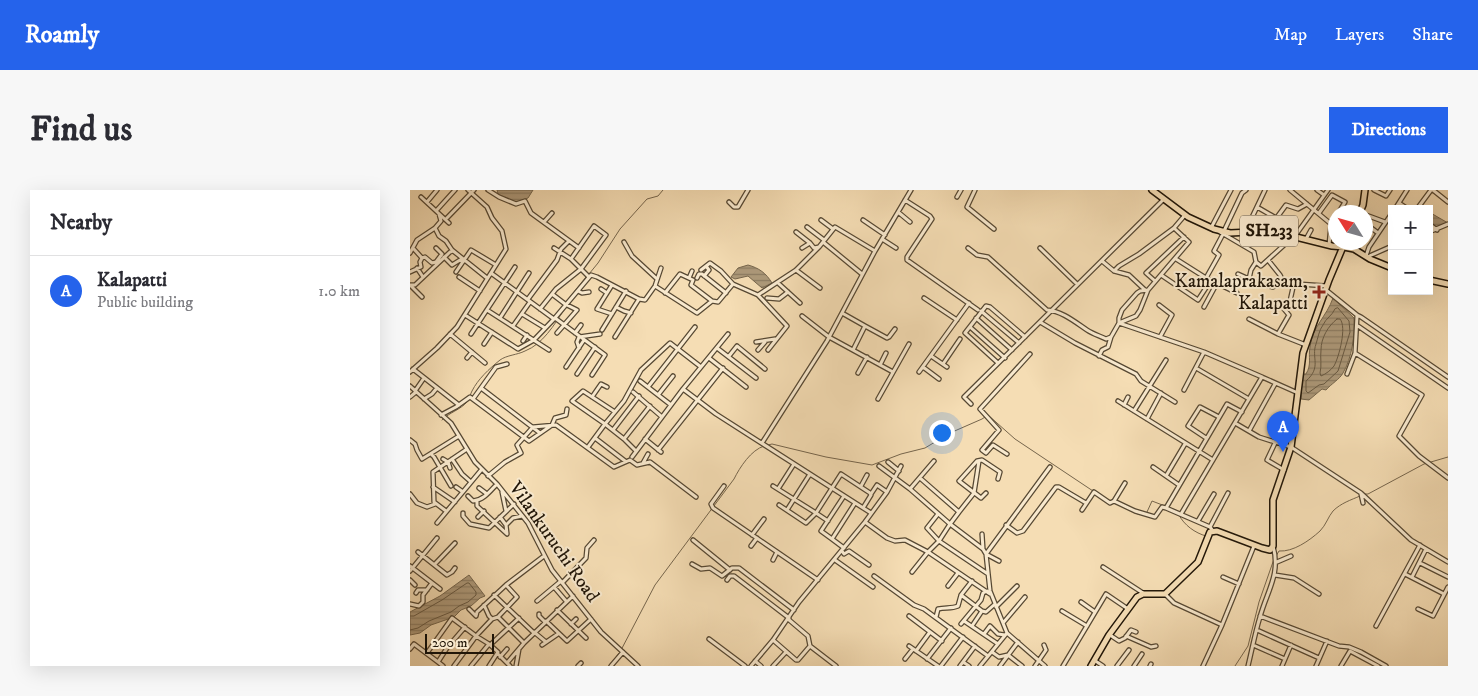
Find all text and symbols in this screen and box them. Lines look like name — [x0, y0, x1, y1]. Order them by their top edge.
text: Roamly — [25, 20, 99, 50]
text: Map — [1274, 24, 1307, 46]
text: Layers — [1335, 24, 1384, 46]
text: Share — [1412, 24, 1453, 46]
button: Directions — [1329, 107, 1448, 153]
text: Find us — [30, 108, 132, 152]
north arrow — [1328, 205, 1373, 250]
map controls — [1388, 205, 1433, 295]
button: + — [1388, 205, 1433, 250]
text: Nearby — [50, 210, 112, 236]
road number: SH233 — [1240, 216, 1298, 246]
button: − — [1388, 250, 1433, 295]
text: Kalapatti — [97, 269, 167, 292]
place label: Kamalaprakasam, Kalapatti — [1175, 270, 1308, 315]
text: A — [61, 281, 71, 301]
text: 1.0 km — [318, 281, 360, 301]
marker: Kamalaprakasam, Kalapatti — [1312, 285, 1326, 299]
text: Public building — [97, 292, 193, 312]
pin: A — [1267, 411, 1299, 452]
your location — [929, 420, 955, 446]
street label: Vilankuruchi Road — [503, 477, 604, 607]
scale bar — [425, 631, 494, 654]
text: 200 m — [432, 634, 467, 652]

